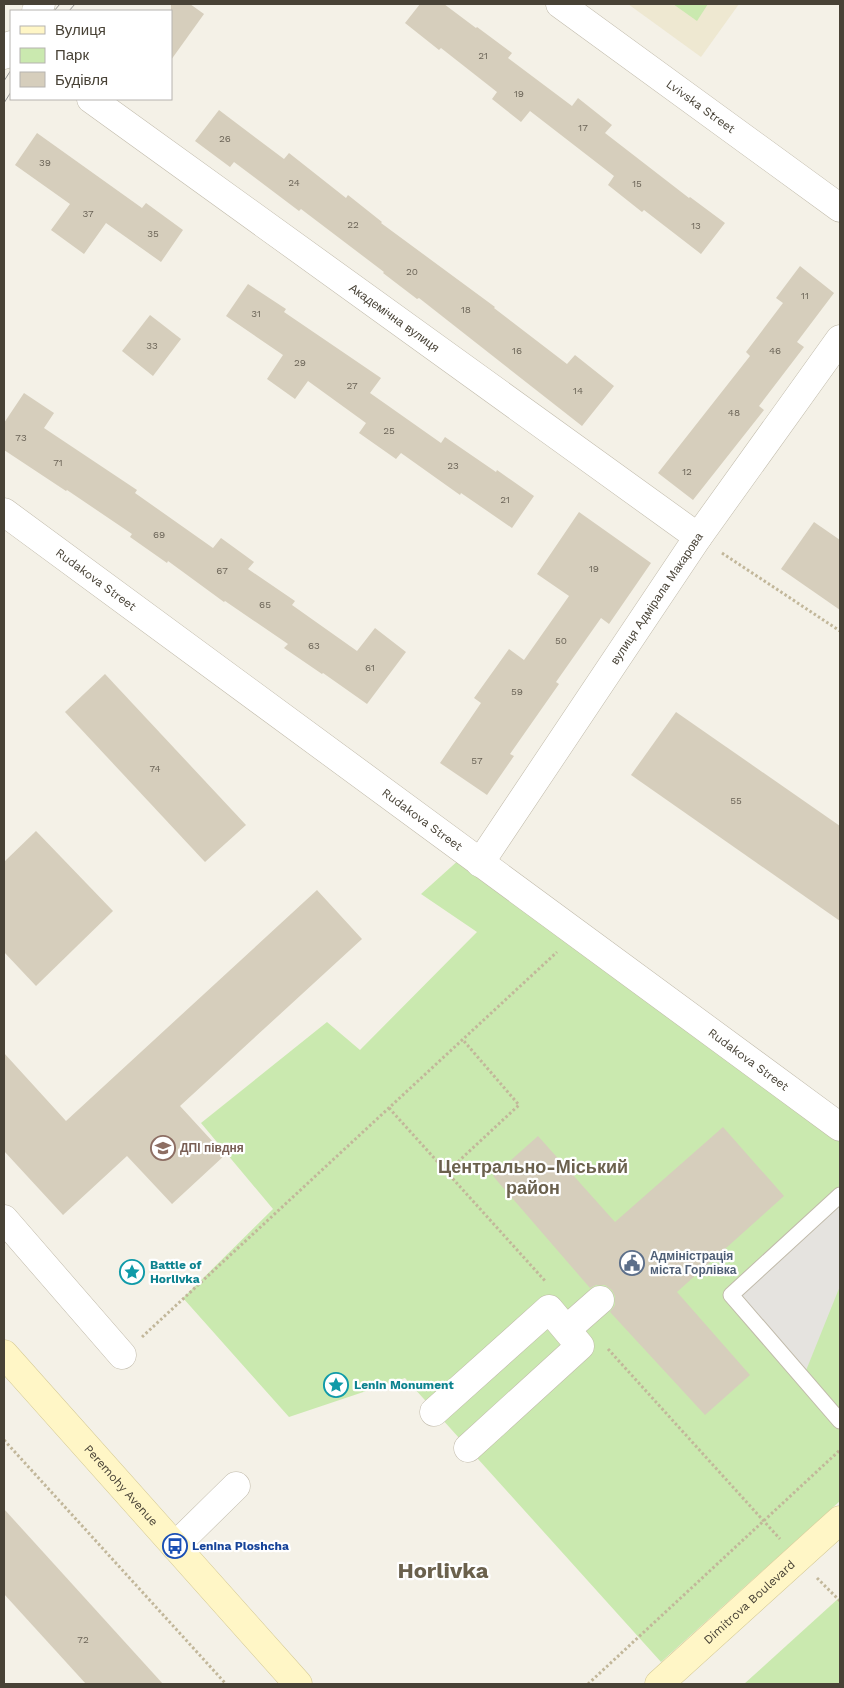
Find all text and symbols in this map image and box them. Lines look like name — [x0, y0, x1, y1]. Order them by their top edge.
legend — [10, 10, 172, 100]
text: Вулиця — [55, 21, 106, 39]
text: Парк — [55, 46, 89, 64]
house number: 21 — [478, 50, 488, 61]
text: Будівля — [55, 71, 108, 89]
street label: Lvivska Street — [664, 77, 738, 136]
house number: 19 — [514, 88, 524, 99]
house number: 17 — [578, 122, 588, 133]
house number: 26 — [219, 133, 231, 144]
house number: 39 — [39, 157, 51, 168]
house number: 24 — [288, 177, 300, 188]
house number: 15 — [632, 178, 642, 189]
house number: 37 — [82, 208, 94, 219]
house number: 22 — [347, 219, 359, 230]
house number: 13 — [691, 220, 701, 231]
house number: 35 — [147, 228, 159, 239]
house number: 20 — [406, 266, 418, 277]
street label: Академічна вулиця — [347, 281, 442, 355]
house number: 11 — [801, 290, 809, 301]
house number: 18 — [461, 304, 471, 315]
house number: 31 — [251, 308, 261, 319]
house number: 33 — [146, 340, 158, 351]
house number: 16 — [512, 345, 522, 356]
house number: 46 — [769, 345, 781, 356]
house number: 29 — [294, 357, 306, 368]
house number: 27 — [346, 380, 358, 391]
house number: 14 — [573, 385, 583, 396]
house number: 48 — [728, 407, 740, 418]
house number: 25 — [383, 425, 395, 436]
house number: 73 — [15, 432, 27, 443]
house number: 71 — [53, 457, 63, 468]
house number: 23 — [447, 460, 459, 471]
house number: 12 — [682, 466, 692, 477]
house number: 21 — [500, 494, 510, 505]
house number: 69 — [153, 529, 165, 540]
street label: вулиця Адмірала Макарова — [608, 530, 706, 667]
street label: Rudakova Street — [53, 545, 139, 614]
house number: 19 — [589, 563, 599, 574]
house number: 67 — [216, 565, 228, 576]
house number: 65 — [259, 599, 271, 610]
house number: 50 — [555, 635, 567, 646]
house number: 63 — [308, 640, 320, 651]
house number: 61 — [365, 662, 375, 673]
house number: 59 — [511, 686, 523, 697]
house number: 57 — [471, 755, 483, 766]
house number: 74 — [149, 763, 161, 774]
street label: Rudakova Street — [379, 785, 465, 854]
house number: 55 — [730, 795, 742, 806]
street label: Rudakova Street — [705, 1025, 791, 1094]
school or university icon: ДПІ півдня — [150, 1135, 176, 1161]
place label: ДПІ півдня — [180, 1141, 244, 1155]
district label: Центрально-Міський район — [438, 1156, 628, 1198]
place label: Адміністрація міста Горлівка — [650, 1249, 737, 1277]
public building icon: Адміністрація міста Горлівка — [619, 1250, 645, 1276]
place label: Battle of Horlivka — [150, 1258, 201, 1286]
place icon: Battle of Horlivka — [119, 1259, 145, 1285]
place icon: Lenin Monument — [323, 1372, 349, 1398]
place label: Lenin Monument — [354, 1378, 454, 1392]
street label: Peremohy Avenue — [81, 1442, 161, 1529]
bus stop icon: Lenina Ploshcha — [162, 1533, 188, 1559]
place label: Lenina Ploshcha — [192, 1539, 289, 1553]
street label: Dimitrova Boulevard — [701, 1557, 798, 1647]
district label: Horlivka — [397, 1558, 489, 1583]
house number: 72 — [77, 1634, 89, 1645]

